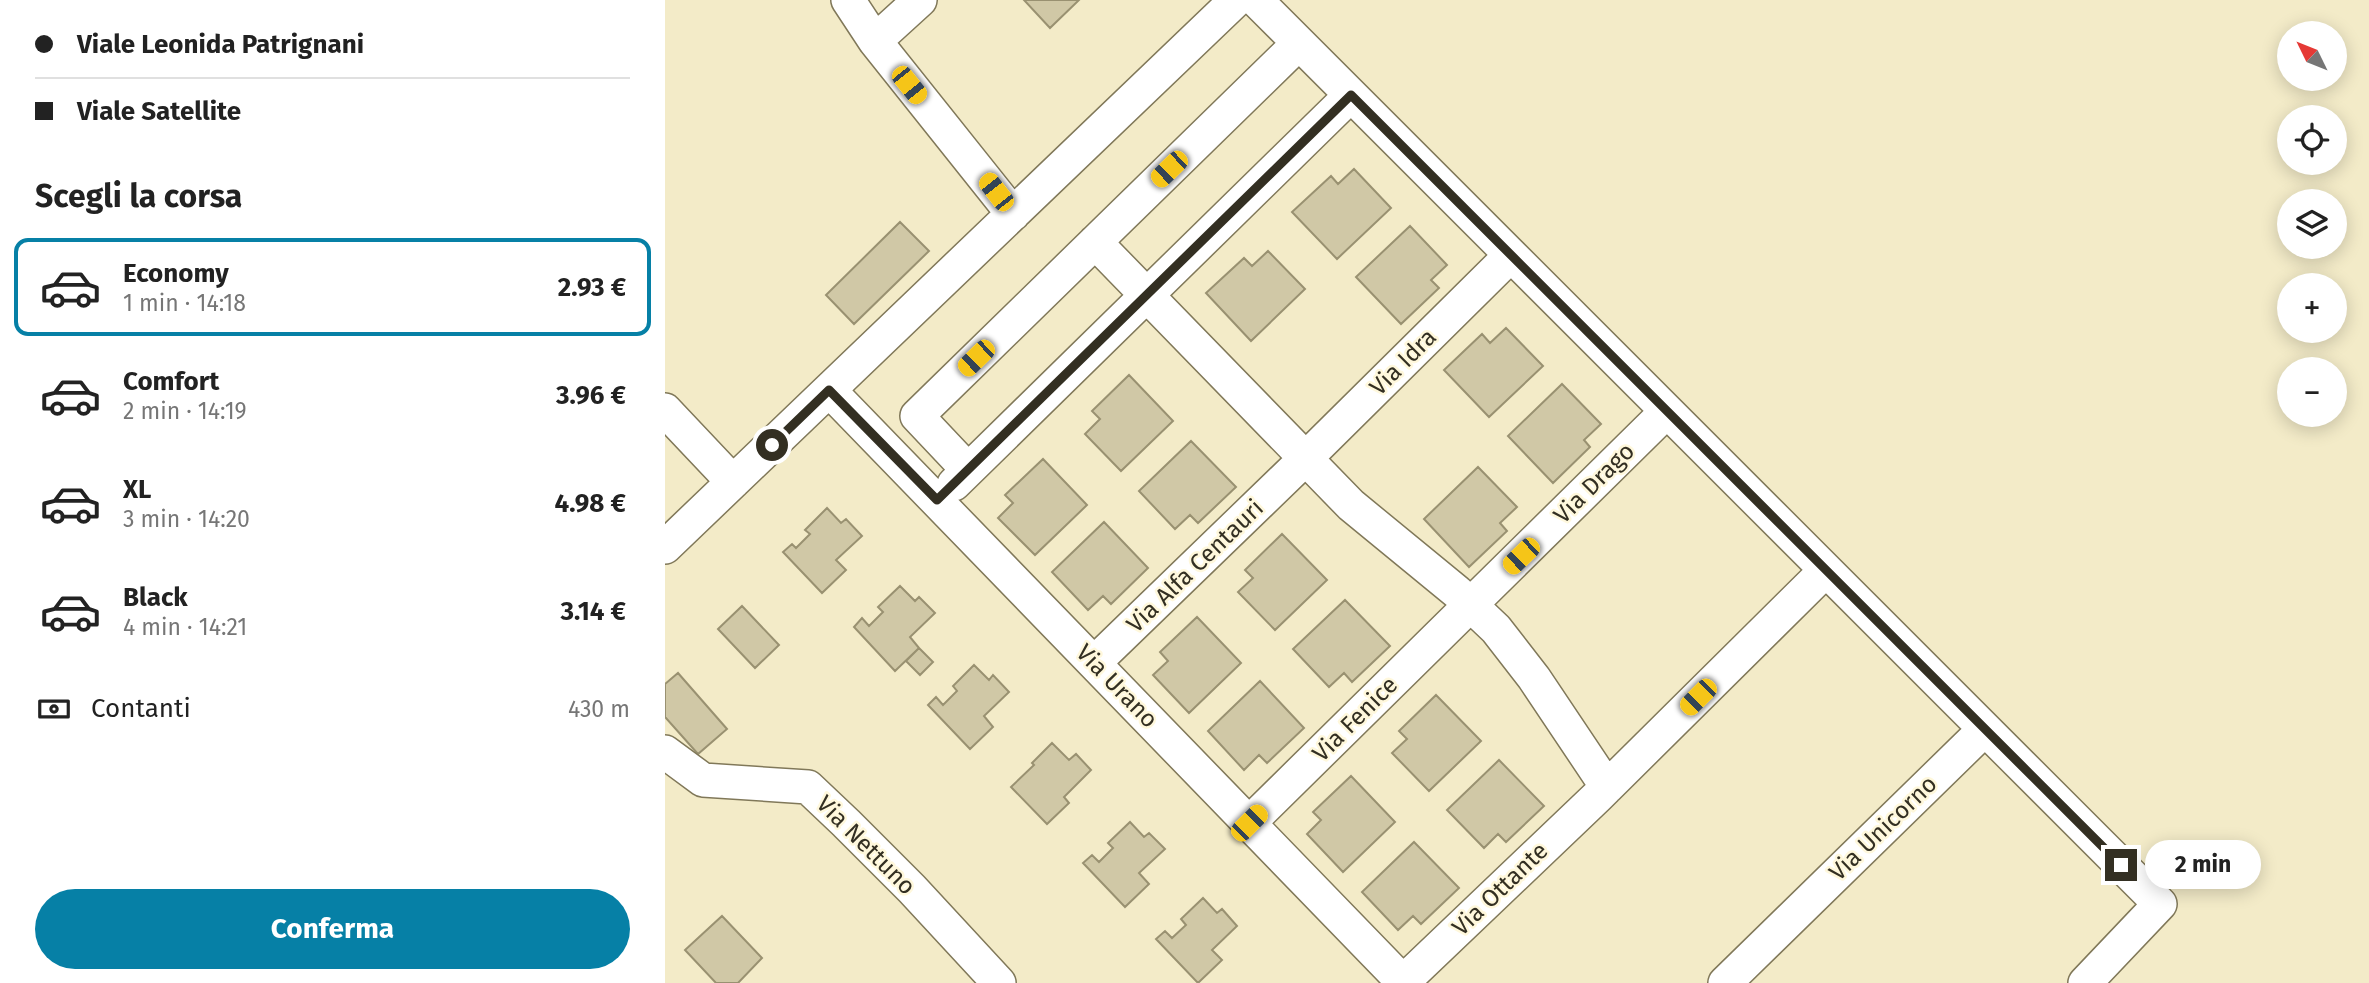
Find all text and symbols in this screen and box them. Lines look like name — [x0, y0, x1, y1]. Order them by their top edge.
north arrow — [2277, 21, 2347, 91]
map controls — [2277, 21, 2347, 427]
text: Viale Leonida Patrignani — [77, 29, 364, 60]
car — [888, 62, 931, 108]
text: Viale Satellite — [77, 96, 241, 127]
button: locate — [2277, 105, 2347, 175]
car — [1147, 147, 1192, 191]
car — [975, 169, 1018, 215]
text: Scegli la corsa — [35, 177, 242, 215]
button: layers — [2277, 189, 2347, 259]
icon: car — [39, 256, 102, 319]
text: Economy — [123, 258, 229, 289]
text: 2.93 € — [558, 272, 626, 303]
button: + — [2277, 273, 2347, 343]
text: 1 min · 14:18 — [123, 289, 246, 317]
street label: Via Idra — [1364, 323, 1442, 401]
car — [954, 336, 999, 380]
button: − — [2277, 357, 2347, 427]
icon: car — [39, 364, 102, 427]
text: Comfort — [123, 366, 219, 397]
text: 3.96 € — [556, 380, 626, 411]
text: 2 min · 14:19 — [123, 397, 247, 425]
route start — [756, 429, 788, 461]
street label: Via Drago — [1548, 437, 1640, 529]
icon: car — [39, 472, 102, 535]
text: XL — [123, 474, 151, 505]
text: 4.98 € — [554, 488, 626, 519]
street label: Via Alfa Centauri — [1121, 494, 1269, 638]
text: 3 min · 14:20 — [123, 505, 250, 533]
car — [1499, 534, 1544, 578]
icon: car — [39, 580, 102, 643]
text: Black — [123, 582, 188, 613]
text: 3.14 € — [561, 596, 626, 627]
text: 4 min · 14:21 — [123, 613, 247, 641]
street label: Via Urano — [1070, 639, 1164, 733]
street label: Via Fenice — [1307, 671, 1403, 767]
car — [1676, 675, 1721, 719]
icon: cash — [35, 690, 73, 728]
text: Contanti — [91, 693, 191, 724]
text: 430 m — [568, 695, 630, 723]
street label: Via Unicorno — [1823, 770, 1943, 886]
street label: Via Nettuno — [811, 790, 921, 900]
car — [1227, 801, 1272, 845]
street label: Via Ottante — [1446, 837, 1554, 941]
callout: 2 min — [2145, 840, 2261, 890]
route end — [2105, 849, 2137, 881]
text: 2 min — [2175, 850, 2231, 878]
button: Conferma — [35, 889, 630, 969]

